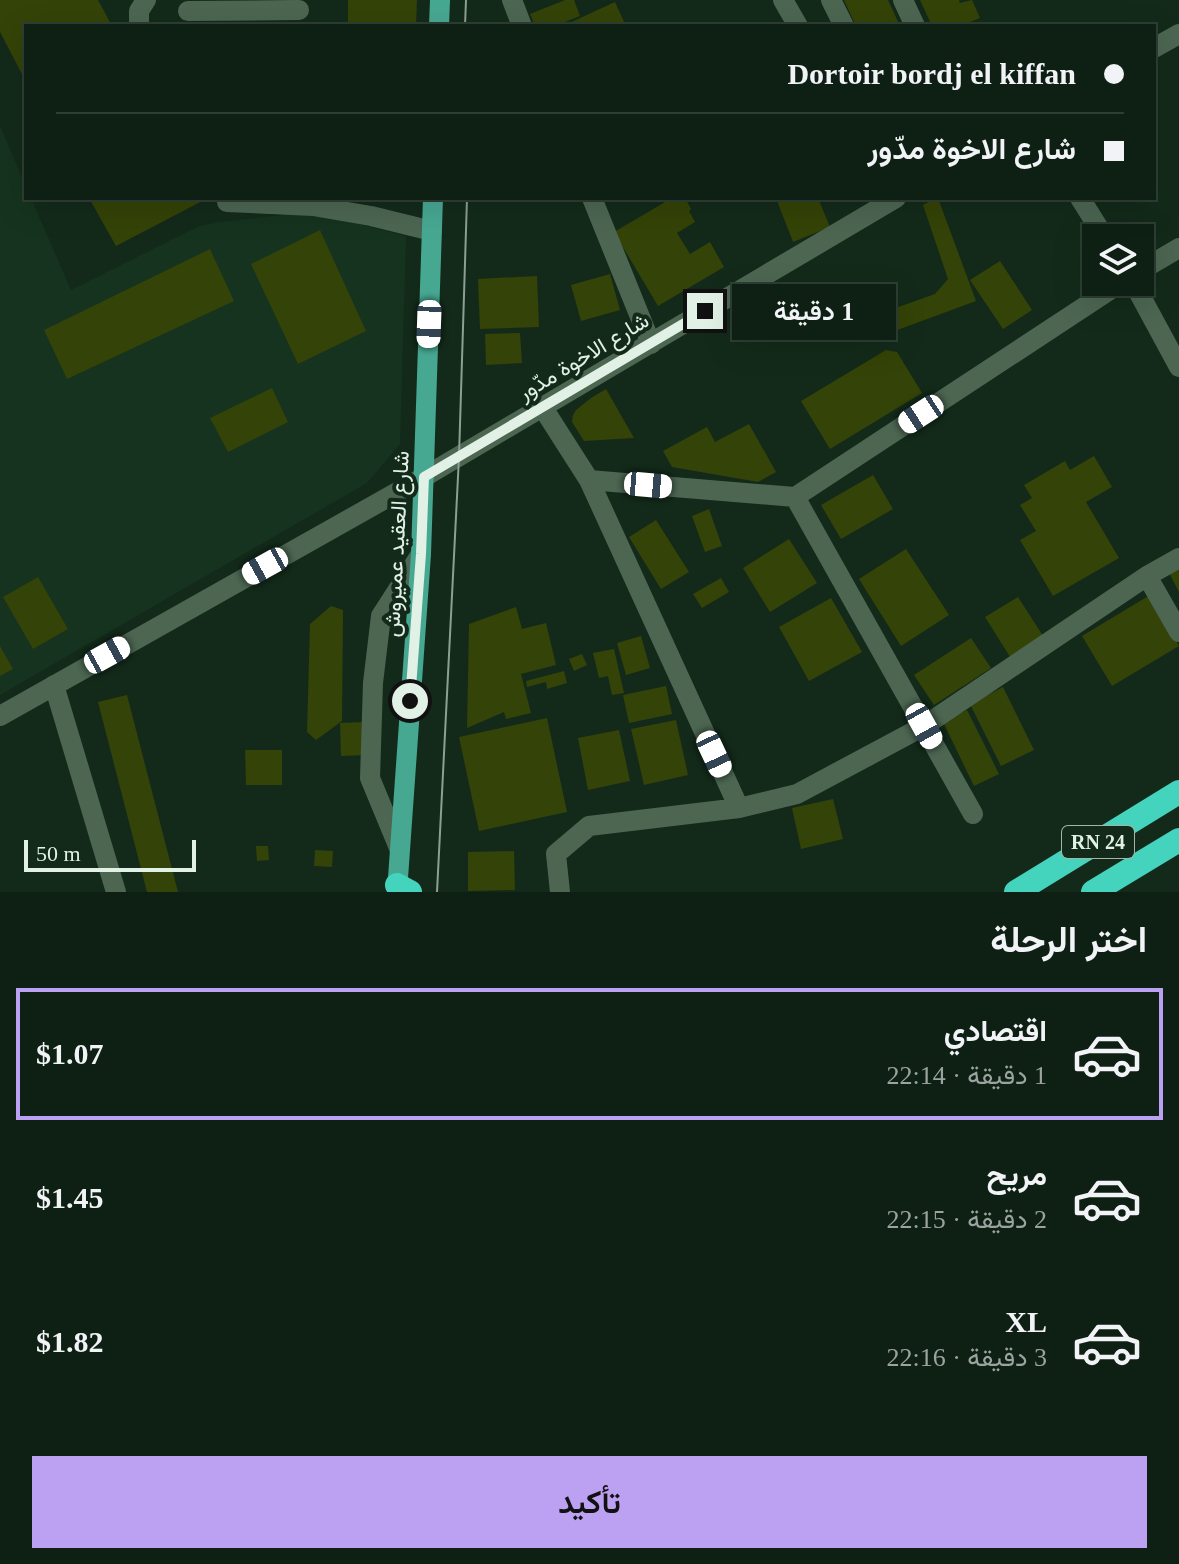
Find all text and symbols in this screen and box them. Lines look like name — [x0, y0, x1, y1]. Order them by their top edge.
text: Dortoir bordj el kiffan — [787, 57, 1076, 90]
text: شارع الاخوة مدّور — [867, 132, 1076, 165]
map controls — [1082, 224, 1154, 296]
button: layers — [1082, 224, 1154, 296]
callout: 1 دقيقة — [733, 283, 897, 339]
route end — [687, 293, 723, 329]
text: 1 دقيقة — [774, 297, 854, 326]
car — [416, 300, 442, 348]
street label: شارع الاخوة مدّور — [512, 308, 654, 408]
car — [894, 391, 948, 437]
street label: شارع العقيد عميروش — [379, 450, 416, 638]
car — [623, 471, 673, 499]
car — [238, 544, 292, 588]
car — [80, 633, 134, 677]
route start — [392, 683, 428, 719]
car — [902, 699, 946, 753]
car — [693, 727, 735, 781]
road number: RN 24 — [1062, 826, 1134, 858]
scale bar — [24, 836, 196, 872]
text: 50 m — [36, 841, 81, 866]
text: اختر الرحلة — [990, 920, 1147, 960]
text: اقتصادي — [944, 1014, 1047, 1047]
icon: car — [1071, 1018, 1143, 1090]
text: $1.07 — [36, 1037, 104, 1070]
text: 1 دقيقة · 22:14 — [886, 1061, 1047, 1090]
text: مريح — [987, 1158, 1047, 1191]
icon: car — [1071, 1162, 1143, 1234]
text: $1.45 — [36, 1181, 104, 1214]
text: 2 دقيقة · 22:15 — [886, 1205, 1047, 1234]
text: XL — [1005, 1305, 1047, 1338]
icon: car — [1071, 1306, 1143, 1378]
text: $1.82 — [36, 1325, 104, 1358]
text: 3 دقيقة · 22:16 — [886, 1343, 1047, 1372]
button: تأكيد — [32, 1456, 1147, 1548]

